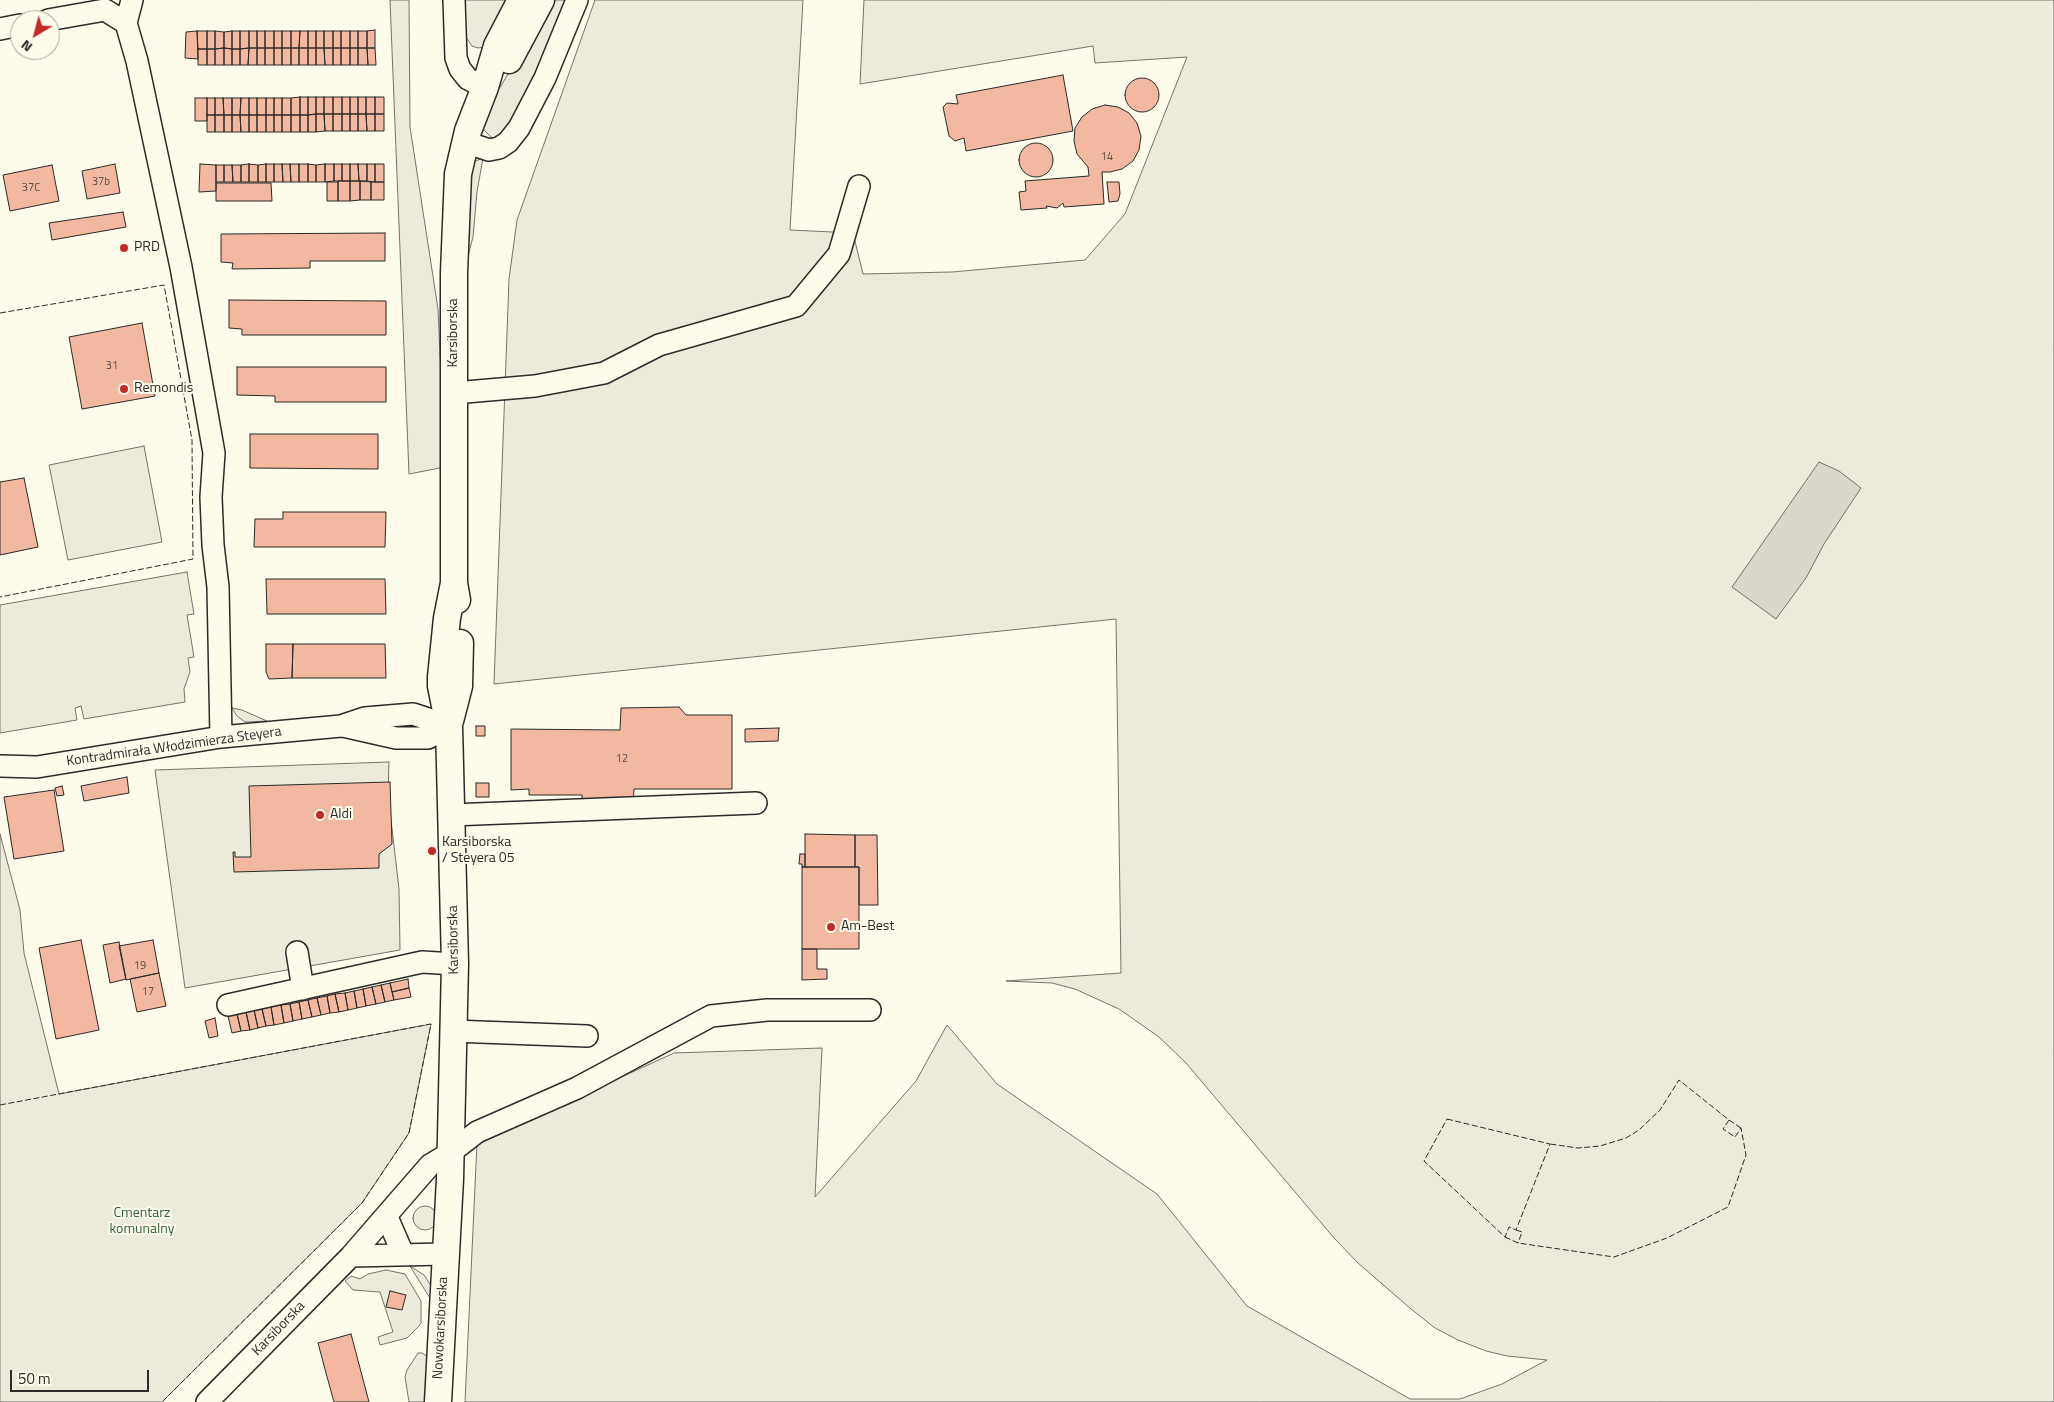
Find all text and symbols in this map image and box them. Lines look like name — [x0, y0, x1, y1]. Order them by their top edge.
north arrow — [10, 10, 60, 60]
text: N — [16, 35, 36, 58]
house number: 14 — [1101, 150, 1113, 164]
house number: 37b — [92, 175, 110, 189]
house number: 37C — [22, 181, 40, 195]
place label: PRD — [134, 240, 160, 256]
marker: PRD — [118, 242, 130, 254]
street label: Karsiborska — [446, 298, 462, 368]
house number: 31 — [106, 359, 118, 373]
place label: Remondis — [134, 381, 193, 397]
marker: Remondis — [118, 383, 130, 395]
street label: Kontradmirała Włodzimierza Steyera — [65, 724, 283, 770]
house number: 12 — [616, 752, 628, 766]
place label: Aldi — [330, 807, 352, 823]
marker: Aldi — [314, 809, 326, 821]
place label: Karsiborska / Steyera 05 — [442, 835, 514, 868]
marker: Karsiborska / Steyera 05 — [426, 845, 438, 857]
street label: Karsiborska — [445, 905, 463, 975]
place label: Am-Best — [841, 919, 894, 935]
marker: Am-Best — [825, 921, 837, 933]
house number: 19 — [134, 959, 146, 973]
house number: 17 — [142, 985, 154, 999]
park label: Cmentarz komunalny — [109, 1206, 175, 1238]
street label: Nowokarsiborska — [430, 1276, 452, 1380]
street label: Karsiborska — [249, 1298, 309, 1360]
scale bar — [12, 1360, 151, 1392]
text: 50 m — [18, 1367, 51, 1390]

